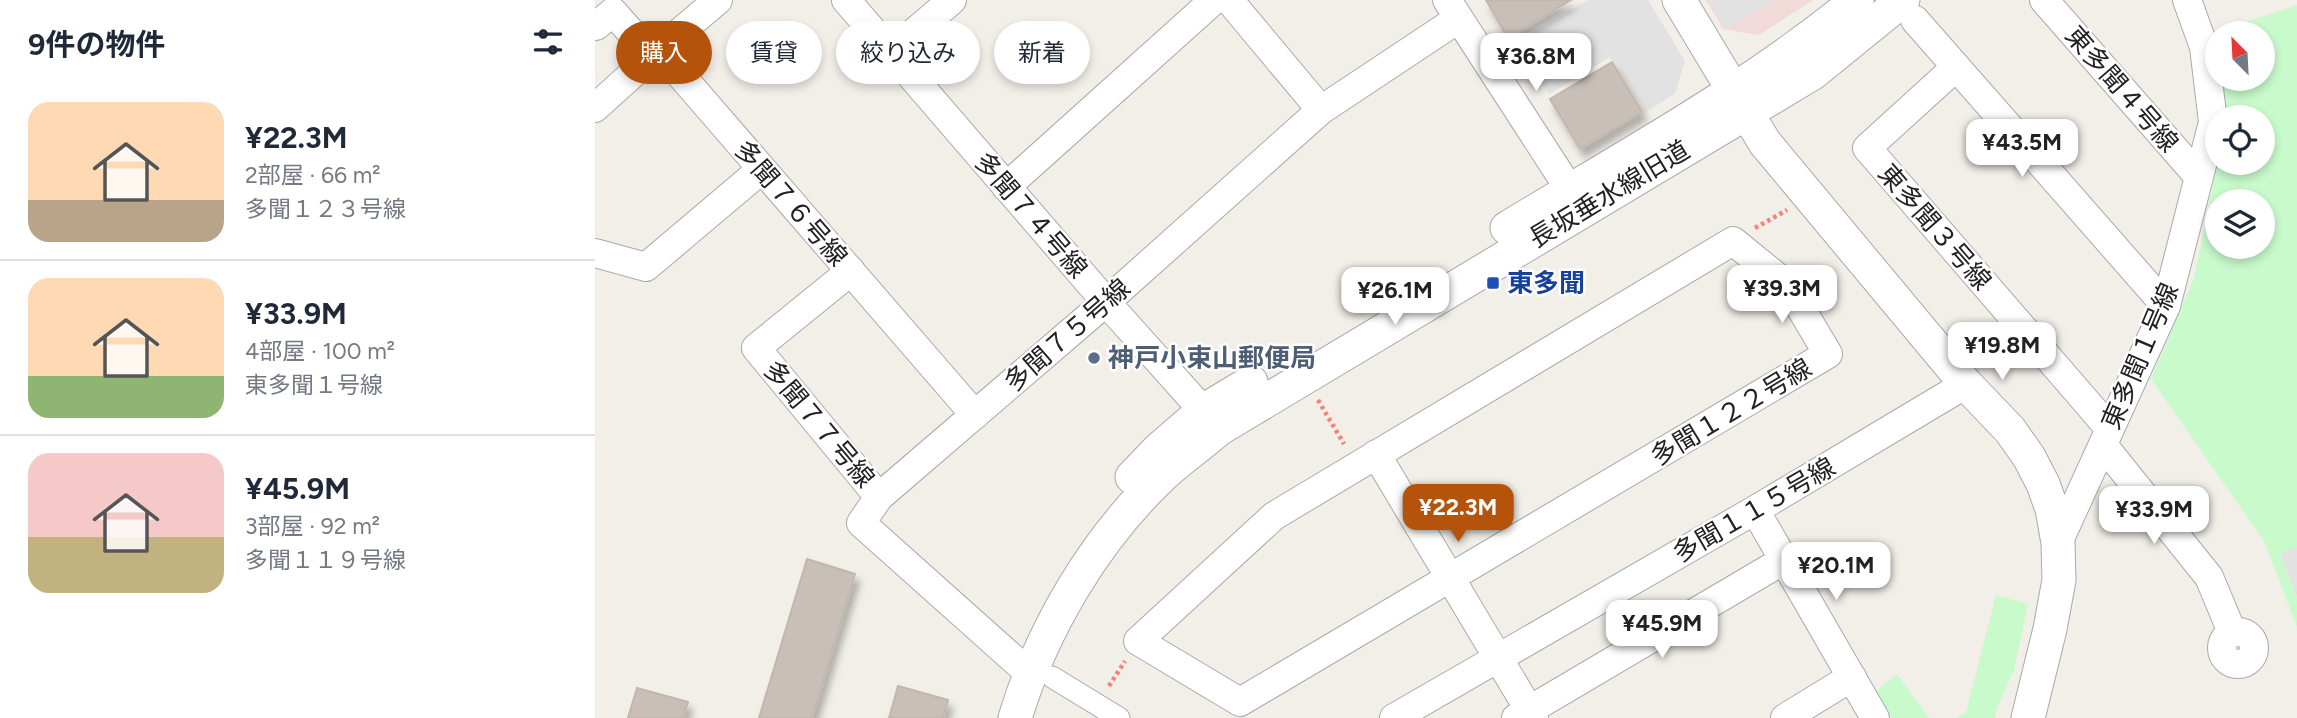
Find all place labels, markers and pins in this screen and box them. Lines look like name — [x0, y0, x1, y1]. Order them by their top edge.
pin: ¥36.8M — [1479, 34, 1593, 93]
pin: ¥43.5M — [1965, 120, 2079, 179]
pin: ¥39.3M — [1725, 266, 1839, 325]
place label: 東多聞 — [1507, 267, 1585, 299]
pin: ¥26.1M — [1338, 268, 1452, 327]
marker: 東多聞 — [1485, 275, 1501, 291]
pin: ¥19.8M — [1945, 322, 2059, 382]
place label: 神戸小束山郵便局 — [1108, 342, 1316, 374]
marker: 神戸小束山郵便局 — [1086, 350, 1102, 366]
pin: ¥22.3M — [1401, 484, 1515, 544]
pin: ¥33.9M — [2097, 486, 2211, 546]
pin: ¥20.1M — [1779, 542, 1893, 602]
pin: ¥45.9M — [1605, 600, 1719, 660]

